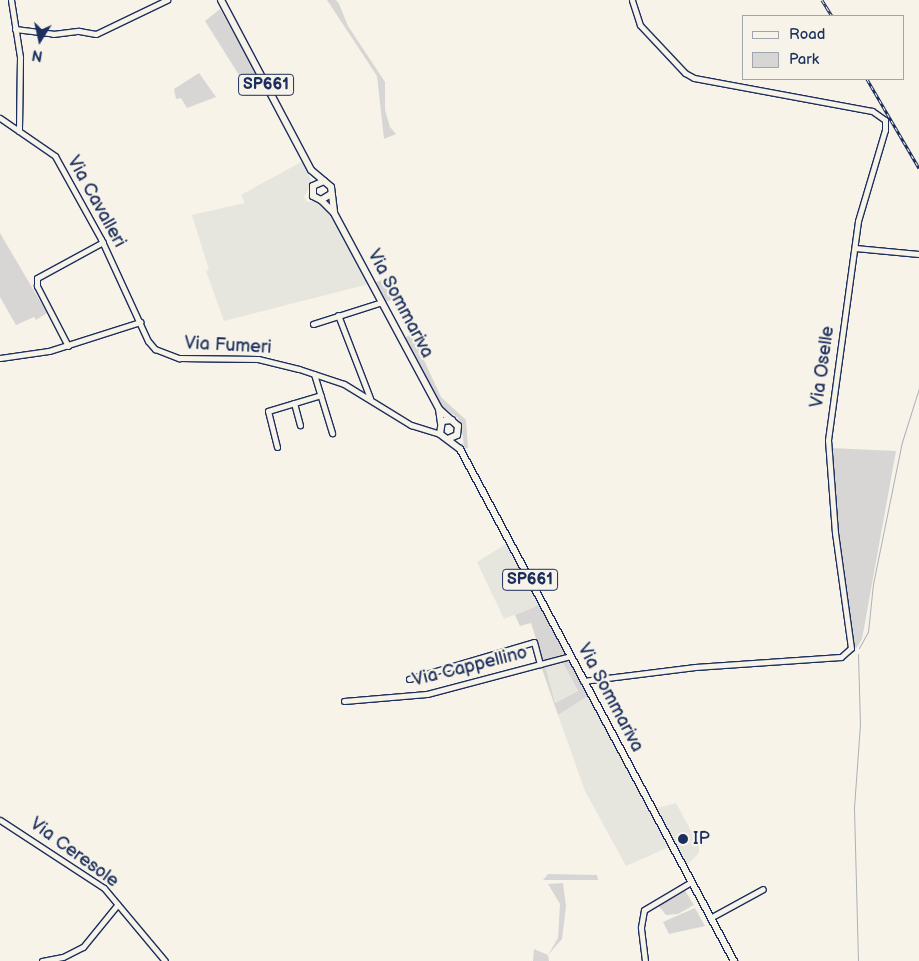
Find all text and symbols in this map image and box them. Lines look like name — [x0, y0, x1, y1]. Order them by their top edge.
north arrow — [15, 15, 65, 65]
legend — [742, 15, 904, 80]
text: Road — [789, 25, 825, 44]
text: N — [31, 46, 44, 65]
text: Park — [789, 50, 819, 69]
road number: SP661 — [237, 72, 295, 98]
street label: Via Cavalleri — [62, 152, 130, 252]
street label: Via Sommariva — [362, 246, 438, 362]
street label: Via Oselle — [807, 325, 839, 409]
street label: Via Fumeri — [184, 333, 272, 359]
road number: SP661 — [501, 566, 559, 594]
street label: Via Sommariva — [572, 640, 648, 756]
street label: Via Cappellino — [410, 642, 530, 692]
street label: Via Ceresole — [25, 814, 123, 892]
place label: IP — [693, 828, 710, 850]
marker: IP — [677, 833, 689, 845]

